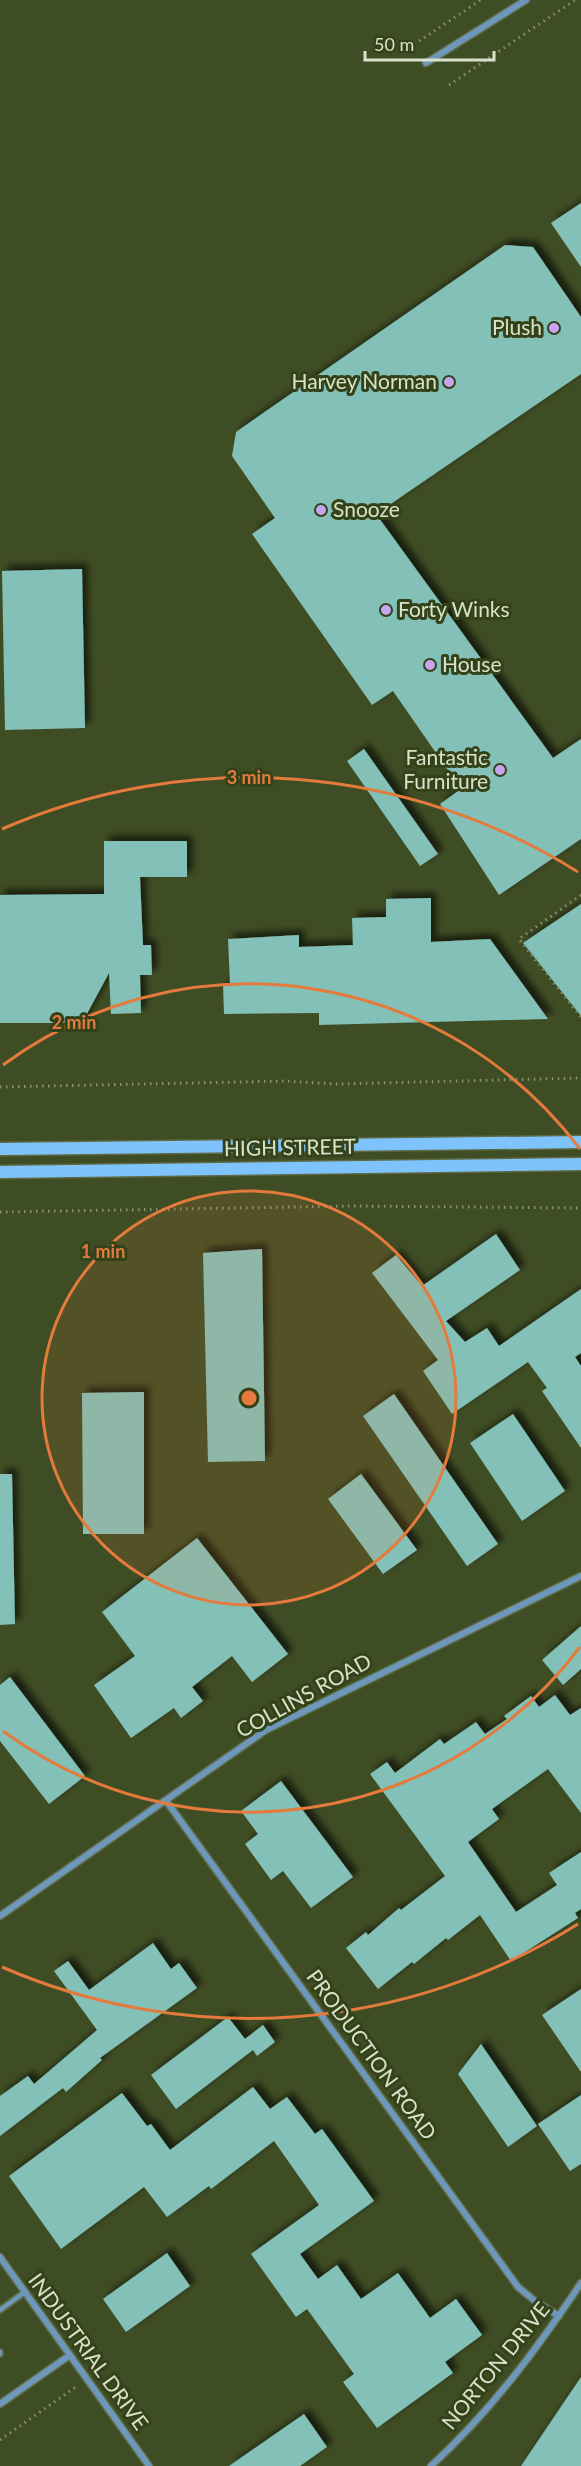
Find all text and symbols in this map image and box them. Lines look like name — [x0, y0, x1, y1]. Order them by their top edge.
scale bar — [365, 24, 494, 62]
text: 50 m — [374, 33, 414, 55]
place label: Plush — [492, 314, 542, 339]
marker: Plush — [547, 321, 561, 335]
place label: Harvey Norman — [291, 368, 437, 393]
marker: Harvey Norman — [442, 375, 456, 389]
place label: Snooze — [333, 496, 400, 521]
marker: Snooze — [314, 503, 328, 517]
place label: Forty Winks — [398, 596, 510, 621]
marker: Forty Winks — [379, 603, 393, 617]
place label: House — [442, 651, 502, 676]
marker: House — [423, 658, 437, 672]
place label: Fantastic Furniture — [403, 744, 488, 793]
marker: Fantastic Furniture — [493, 763, 507, 777]
text: 3 min — [227, 766, 271, 788]
text: 2 min — [52, 1011, 96, 1033]
street label: HIGH STREET — [224, 1133, 357, 1160]
text: 1 min — [81, 1240, 125, 1262]
centre of rings — [239, 1388, 259, 1408]
street label: COLLINS ROAD — [231, 1647, 375, 1742]
street label: PRODUCTION ROAD — [302, 1964, 442, 2144]
street label: INDUSTRIAL DRIVE — [24, 2268, 154, 2434]
street label: NORTON DRIVE — [436, 2296, 554, 2434]

